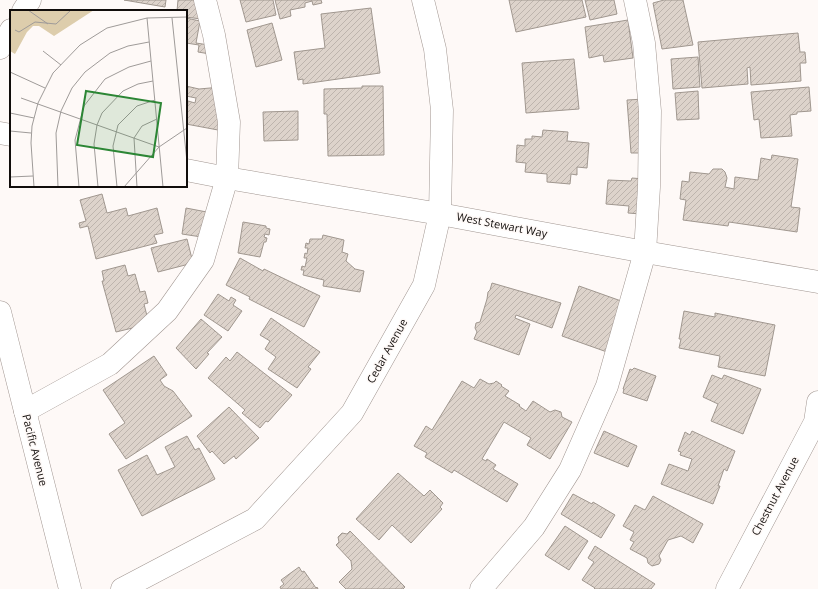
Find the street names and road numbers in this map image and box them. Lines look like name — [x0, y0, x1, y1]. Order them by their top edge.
street label: West Stewart Way — [455, 208, 549, 241]
street label: Cedar Avenue — [363, 316, 410, 386]
street label: Pacific Avenue — [19, 412, 52, 487]
street label: Chestnut Avenue — [747, 454, 802, 538]

